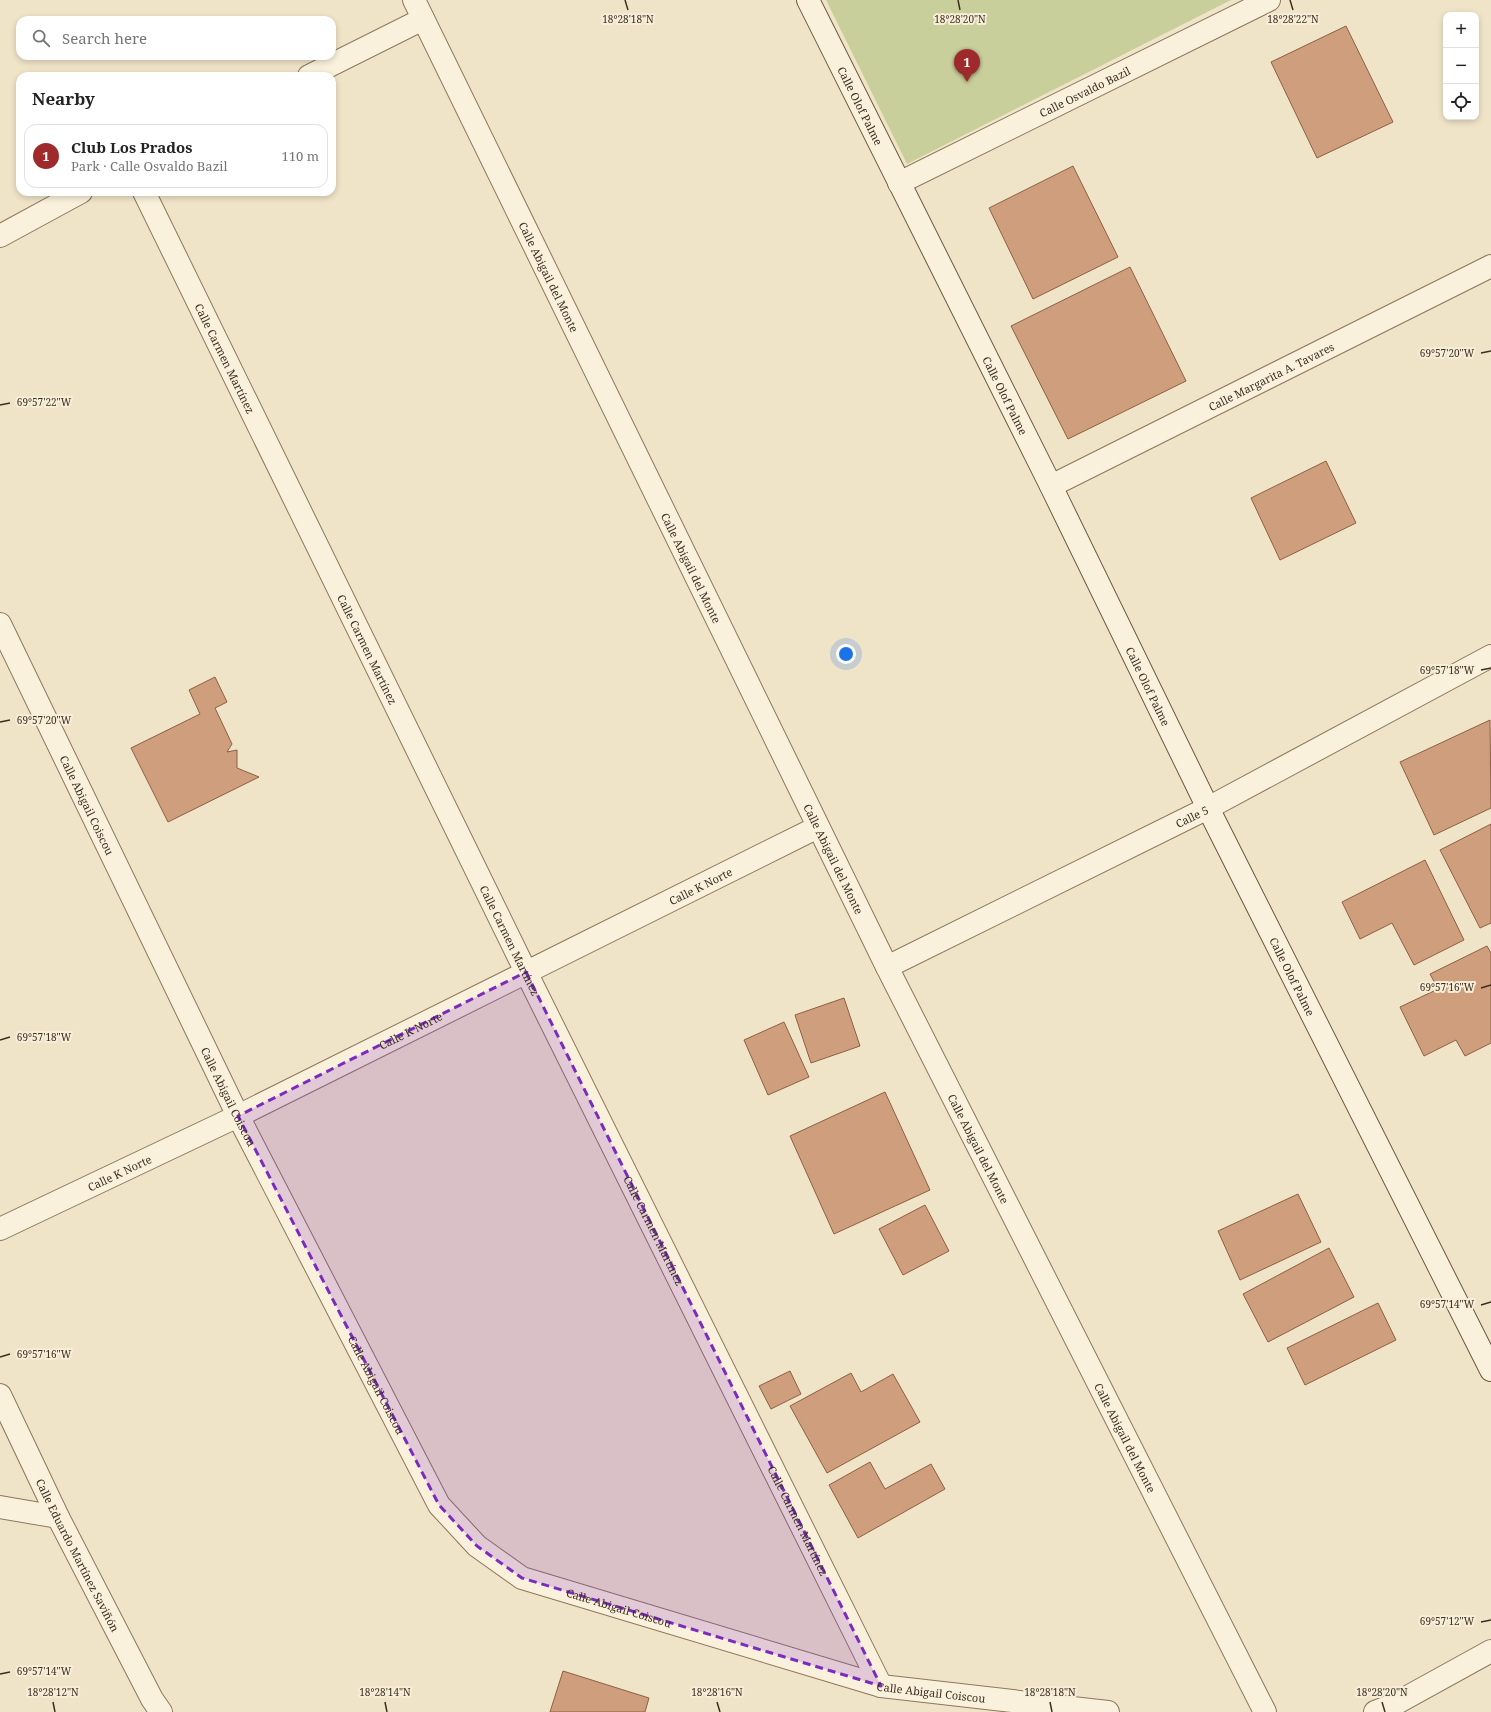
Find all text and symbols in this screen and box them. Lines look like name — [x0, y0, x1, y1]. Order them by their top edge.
text: 18°28'18"N — [602, 12, 654, 26]
text: 18°28'20"N — [934, 12, 986, 26]
text: 18°28'22"N — [1267, 12, 1319, 26]
map controls — [1443, 12, 1479, 120]
button: + — [1443, 12, 1479, 48]
search box — [16, 16, 336, 60]
icon: search — [30, 27, 52, 49]
text: Search here — [62, 28, 147, 48]
button: − — [1443, 48, 1479, 84]
pin: 1 — [954, 49, 980, 82]
street label: Calle Osvaldo Bazil — [1037, 62, 1133, 120]
street label: Calle Olof Palme — [835, 64, 887, 147]
button: locate — [1443, 84, 1479, 120]
text: Nearby — [32, 87, 95, 110]
text: Club Los Prados — [71, 137, 192, 157]
text: 1 — [42, 147, 50, 165]
text: 110 m — [282, 147, 319, 165]
text: Park · Calle Osvaldo Bazil — [71, 157, 228, 175]
street label: Calle Abigail del Monte — [516, 219, 583, 334]
street label: Calle Carmen Martínez — [192, 301, 259, 416]
street label: Calle Margarita A. Tavares — [1206, 338, 1336, 414]
text: 69°57'20"W — [1420, 346, 1475, 360]
street label: Calle Olof Palme — [980, 354, 1032, 437]
text: 69°57'22"W — [17, 395, 72, 409]
street label: Calle Abigail del Monte — [658, 510, 725, 626]
street label: Calle Carmen Martínez — [335, 592, 401, 707]
your location — [836, 644, 856, 664]
street label: Calle Olof Palme — [1123, 644, 1174, 728]
text: 69°57'18"W — [1420, 663, 1475, 677]
text: 69°57'20"W — [17, 713, 72, 727]
street label: Calle Abigail Coiscou — [57, 753, 118, 857]
street label: Calle Abigail del Monte — [801, 801, 867, 917]
street label: Calle 5 — [1173, 802, 1211, 831]
street label: Calle K Norte — [666, 864, 735, 908]
street label: Calle Carmen Martínez — [477, 883, 544, 998]
street label: Calle Olof Palme — [1267, 934, 1319, 1018]
text: 69°57'16"W — [1420, 980, 1475, 994]
street label: Calle K Norte — [376, 1008, 445, 1052]
text: 69°57'18"W — [17, 1030, 72, 1044]
street label: Calle Abigail Coiscou — [198, 1044, 260, 1149]
street label: Calle Abigail del Monte — [945, 1091, 1013, 1206]
street label: Calle K Norte — [85, 1151, 154, 1194]
street label: Calle Carmen Martínez — [621, 1173, 688, 1288]
text: 69°57'14"W — [1420, 1297, 1475, 1311]
street label: Calle Abigail Coiscou — [345, 1333, 409, 1437]
text: 69°57'16"W — [17, 1347, 72, 1361]
street label: Calle Abigail del Monte — [1092, 1380, 1160, 1495]
street label: Calle Carmen Martínez — [765, 1463, 832, 1578]
street label: Calle Eduardo Martínez Saviñón — [33, 1476, 123, 1634]
street label: Calle Abigail Coiscou — [565, 1584, 674, 1630]
text: 69°57'12"W — [1420, 1614, 1475, 1628]
text: 69°57'14"W — [17, 1664, 72, 1678]
street label: Calle Abigail Coiscou — [875, 1678, 986, 1705]
text: 18°28'12"N — [27, 1685, 79, 1699]
text: 18°28'14"N — [359, 1685, 411, 1699]
text: 18°28'16"N — [691, 1685, 743, 1699]
text: 18°28'18"N — [1024, 1685, 1076, 1699]
text: 18°28'20"N — [1356, 1685, 1408, 1699]

